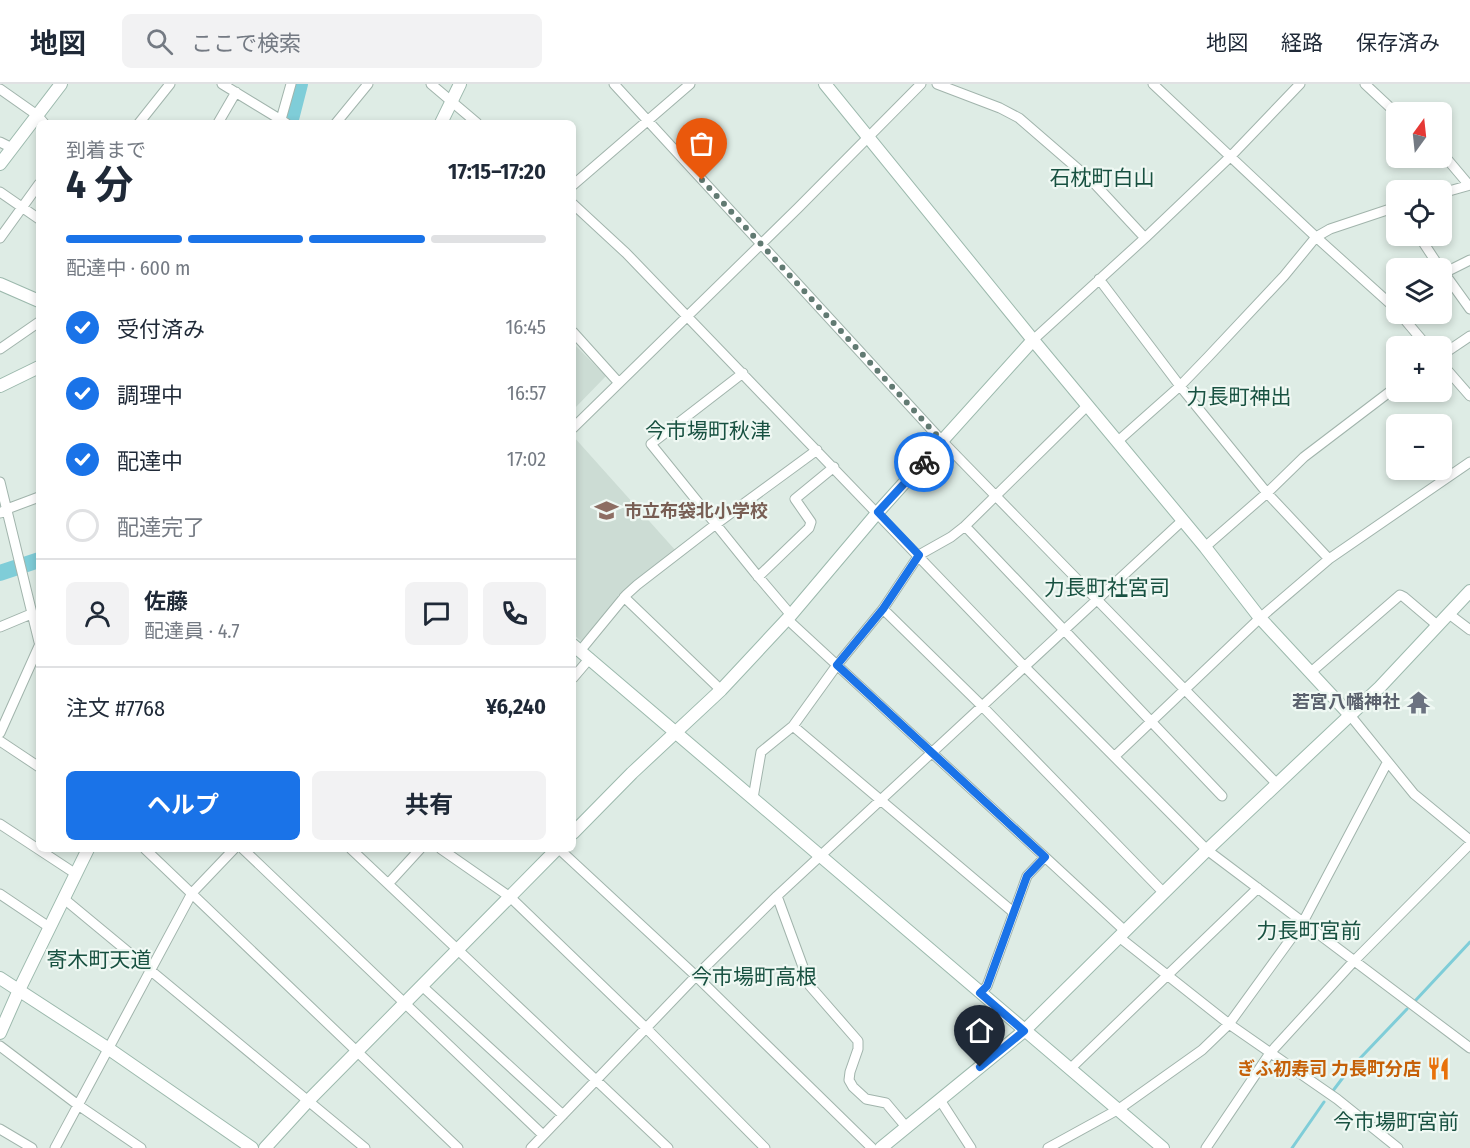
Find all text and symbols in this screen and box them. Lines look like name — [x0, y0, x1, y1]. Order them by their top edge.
search box — [122, 14, 542, 68]
icon: search — [143, 25, 176, 58]
text: 地図 — [30, 27, 86, 60]
text: ここで検索 — [191, 30, 301, 57]
text: 地図 — [1206, 30, 1248, 56]
text: 経路 — [1281, 30, 1323, 56]
text: 保存済み — [1356, 30, 1440, 56]
north arrow — [1386, 102, 1452, 168]
map controls — [1386, 102, 1452, 480]
pin — [676, 118, 727, 180]
icon: bag — [685, 127, 718, 160]
text: 到着まで — [66, 138, 146, 162]
text: 17:15–17:20 — [448, 158, 546, 185]
text: 4 分 — [66, 162, 133, 208]
district label: 石枕町白山 — [1050, 165, 1155, 191]
button: locate — [1386, 180, 1452, 246]
text: 配達中 · 600 m — [66, 256, 190, 280]
button: layers — [1386, 258, 1452, 324]
icon: check — [66, 311, 99, 344]
text: 16:45 — [505, 315, 546, 339]
text: 受付済み — [117, 316, 205, 343]
button: + — [1386, 336, 1452, 402]
icon: check — [66, 377, 99, 410]
text: 16:57 — [507, 381, 546, 405]
text: 調理中 — [117, 382, 183, 409]
district label: 力長町神出 — [1187, 384, 1292, 410]
button: − — [1386, 414, 1452, 480]
district label: 今市場町秋津 — [645, 418, 771, 444]
courier — [894, 432, 954, 492]
icon: check — [66, 443, 99, 476]
icon: bike — [908, 446, 941, 479]
text: 17:02 — [507, 447, 546, 471]
text: 配達中 — [117, 448, 183, 475]
school or university icon: 市立布袋北小学校 — [593, 498, 619, 524]
place label: 市立布袋北小学校 — [624, 500, 768, 522]
text: 配達完了 — [117, 514, 205, 541]
district label: 力長町社宮司 — [1044, 575, 1170, 601]
button: person — [66, 582, 129, 645]
button: chat — [405, 582, 468, 645]
button: phone — [483, 582, 546, 645]
text: 佐藤 — [144, 588, 188, 615]
text: 配達員 · 4.7 — [144, 619, 240, 643]
temple icon: 若宮八幡神社 — [1405, 689, 1431, 715]
place label: 若宮八幡神社 — [1292, 691, 1400, 713]
text: ¥6,240 — [486, 693, 546, 720]
text: 注文 #7768 — [66, 695, 165, 722]
button: ヘルプ — [66, 771, 300, 840]
button: 共有 — [312, 771, 546, 840]
district label: 力長町宮前 — [1257, 918, 1362, 944]
district label: 寄木町天道 — [47, 947, 152, 973]
district label: 今市場町高根 — [691, 964, 817, 990]
pin — [954, 1005, 1005, 1067]
icon: home — [963, 1014, 996, 1047]
restaurant icon: ぎふ初寿司 力長町分店 — [1426, 1056, 1452, 1082]
place label: ぎふ初寿司 力長町分店 — [1237, 1058, 1421, 1080]
district label: 今市場町宮前 — [1333, 1109, 1459, 1135]

